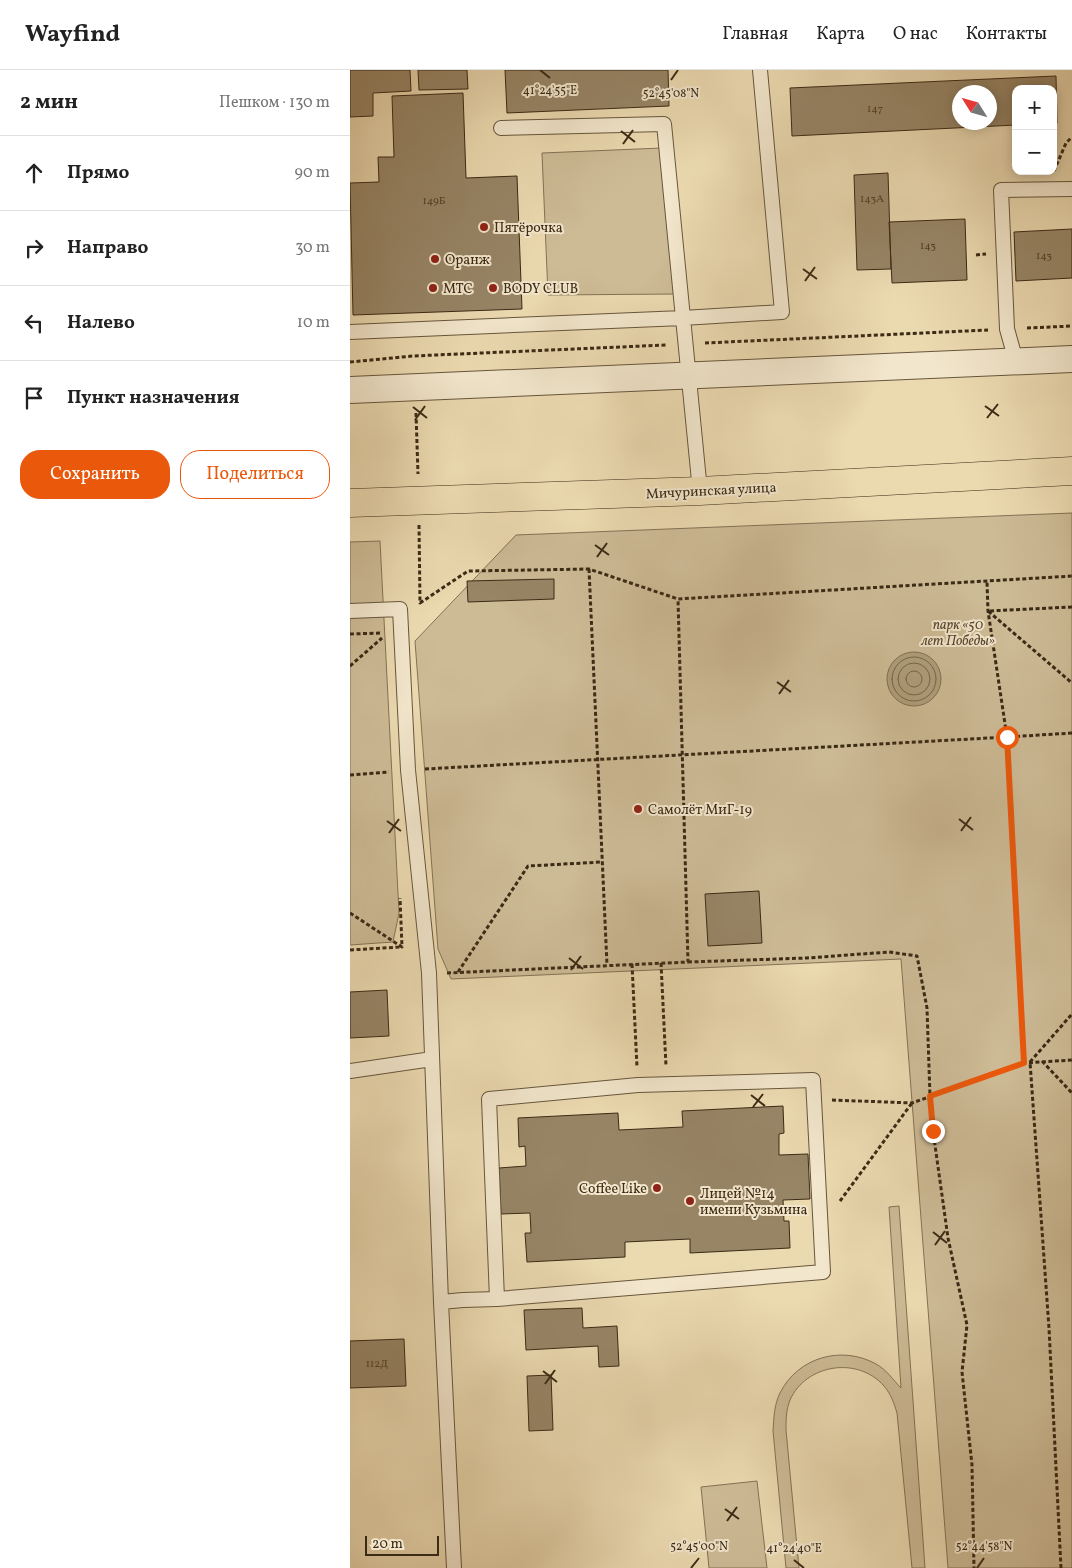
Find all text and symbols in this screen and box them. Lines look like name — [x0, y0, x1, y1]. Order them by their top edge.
text: Wayfind — [25, 18, 120, 52]
text: Главная — [722, 22, 788, 47]
text: Карта — [816, 22, 865, 47]
text: О нас — [893, 22, 938, 47]
text: Контакты — [966, 22, 1047, 47]
text: 41°24'55"E — [523, 83, 577, 99]
north arrow — [952, 85, 997, 130]
map controls — [1012, 85, 1057, 175]
button: + — [1012, 85, 1057, 130]
text: 52°45'08"N — [643, 86, 699, 102]
text: 2 мин — [20, 88, 78, 117]
text: Пешком · 130 m — [219, 92, 330, 114]
house number: 147 — [867, 102, 883, 117]
button: − — [1012, 130, 1057, 175]
icon: ahead — [20, 159, 48, 187]
text: Прямо — [67, 160, 129, 186]
text: 90 m — [294, 162, 330, 184]
house number: 143А — [860, 192, 884, 207]
house number: 149Б — [423, 194, 446, 209]
place label: Пятёрочка — [494, 219, 563, 238]
marker: Пятёрочка — [478, 221, 490, 233]
icon: right — [20, 234, 48, 262]
text: Направо — [67, 235, 149, 261]
text: 30 m — [295, 237, 330, 259]
house number: 143 — [920, 239, 936, 254]
house number: 143 — [1036, 249, 1052, 264]
place label: Оранж — [445, 251, 490, 270]
marker: Оранж — [429, 253, 441, 265]
place label: МТС — [443, 280, 473, 299]
place label: BODY CLUB — [503, 280, 578, 299]
marker: МТС — [427, 282, 439, 294]
marker: BODY CLUB — [487, 282, 499, 294]
icon: left — [20, 309, 48, 337]
text: Налево — [67, 310, 135, 336]
text: 10 m — [297, 312, 330, 334]
icon: arrive — [20, 384, 48, 412]
text: Пункт назначения — [67, 385, 240, 411]
button: Сохранить — [20, 450, 170, 499]
button: Поделиться — [180, 450, 330, 499]
street label: Мичуринская улица — [645, 479, 777, 504]
park label: парк «50 лет Победы» — [920, 616, 995, 651]
route start — [996, 726, 1019, 749]
place label: Самолёт МиГ-19 — [648, 801, 752, 820]
marker: Самолёт МиГ-19 — [632, 803, 644, 815]
route end — [922, 1120, 945, 1143]
place label: Coffee Like — [579, 1180, 647, 1199]
marker: Coffee Like — [651, 1182, 663, 1194]
place label: Лицей №14 имени Кузьмина — [700, 1185, 807, 1220]
marker: Лицей №14 имени Кузьмина — [684, 1195, 696, 1207]
house number: 112Д — [366, 1357, 388, 1372]
scale bar — [365, 1533, 439, 1556]
text: 20 m — [372, 1535, 403, 1554]
text: 52°45'00"N — [670, 1539, 728, 1555]
text: 52°44'58"N — [956, 1539, 1012, 1555]
text: 41°24'40"E — [766, 1541, 822, 1557]

